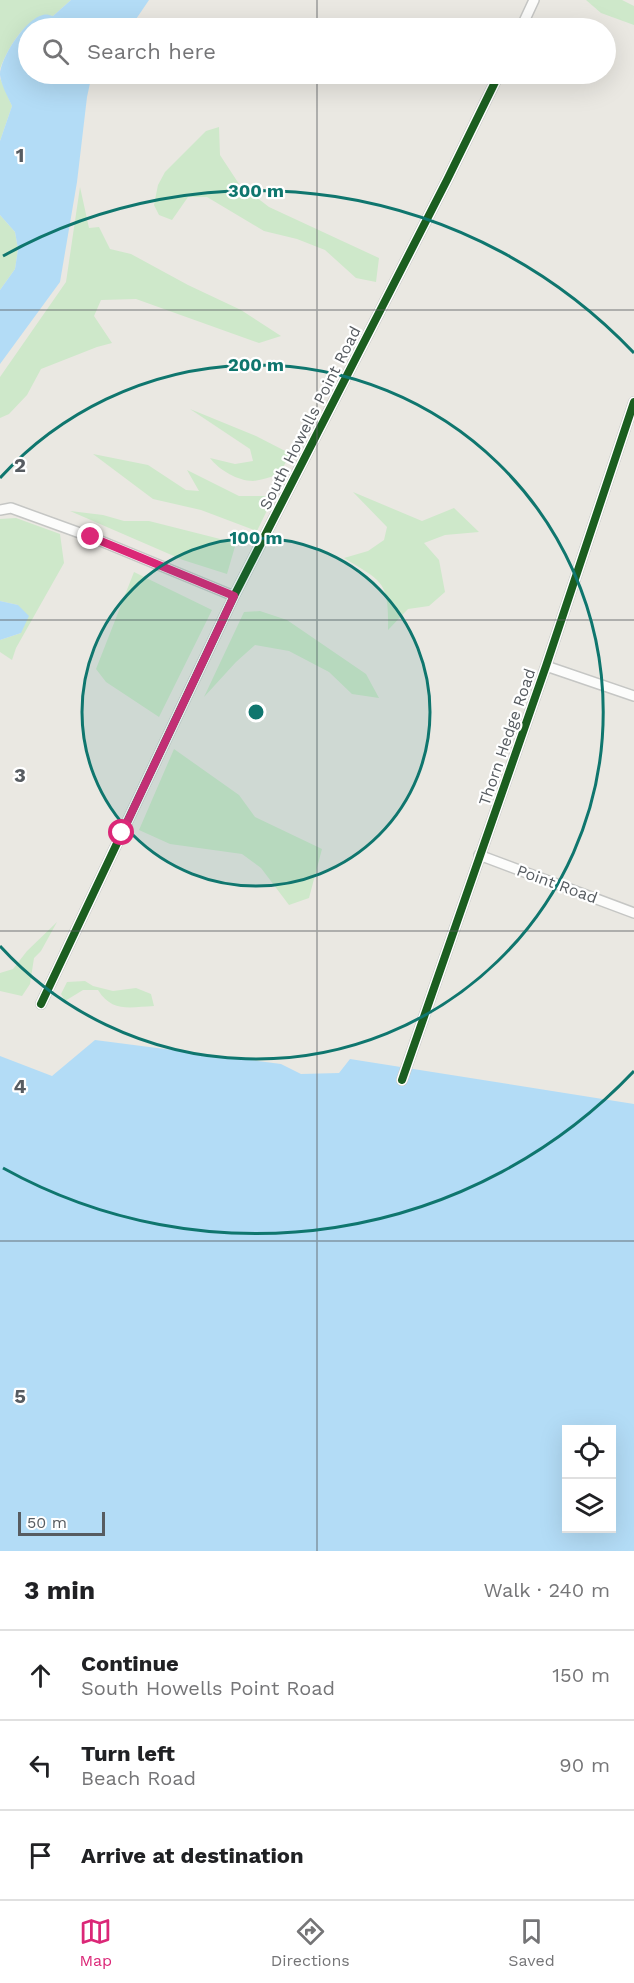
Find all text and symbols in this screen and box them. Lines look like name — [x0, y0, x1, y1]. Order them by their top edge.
search box — [18, 18, 616, 84]
icon: search — [39, 35, 72, 68]
text: Search here — [87, 39, 216, 64]
text: 1 — [16, 143, 24, 167]
text: 300 m — [228, 180, 284, 201]
street label: South Howells Point Road — [255, 323, 365, 513]
text: 200 m — [228, 354, 284, 375]
text: 2 — [14, 453, 26, 477]
route end — [77, 523, 103, 549]
text: 100 m — [229, 527, 283, 548]
street label: Thorn Hedge Road — [475, 666, 539, 808]
centre of rings — [246, 702, 266, 722]
text: 3 — [14, 763, 26, 787]
route start — [108, 819, 134, 845]
street label: Point Road — [514, 861, 600, 907]
text: 4 — [14, 1074, 27, 1098]
text: 5 — [14, 1384, 26, 1408]
map controls — [562, 1425, 616, 1533]
button: locate — [562, 1425, 616, 1479]
button: layers — [562, 1479, 616, 1533]
scale bar — [18, 1509, 105, 1536]
text: 50 m — [27, 1513, 67, 1532]
text: 3 min — [24, 1575, 95, 1605]
text: Walk · 240 m — [483, 1578, 610, 1602]
text: Continue — [81, 1651, 179, 1676]
icon: ahead — [24, 1659, 57, 1692]
text: 150 m — [552, 1663, 610, 1687]
text: South Howells Point Road — [81, 1676, 335, 1700]
text: Turn left — [81, 1741, 175, 1766]
icon: left — [24, 1749, 57, 1782]
text: 90 m — [559, 1753, 610, 1777]
text: Beach Road — [81, 1766, 196, 1790]
icon: arrive — [24, 1839, 57, 1872]
text: Arrive at destination — [81, 1843, 304, 1868]
tab: Map — [79, 1915, 112, 1970]
tab: Directions — [271, 1915, 350, 1970]
tab: Saved — [508, 1915, 555, 1970]

